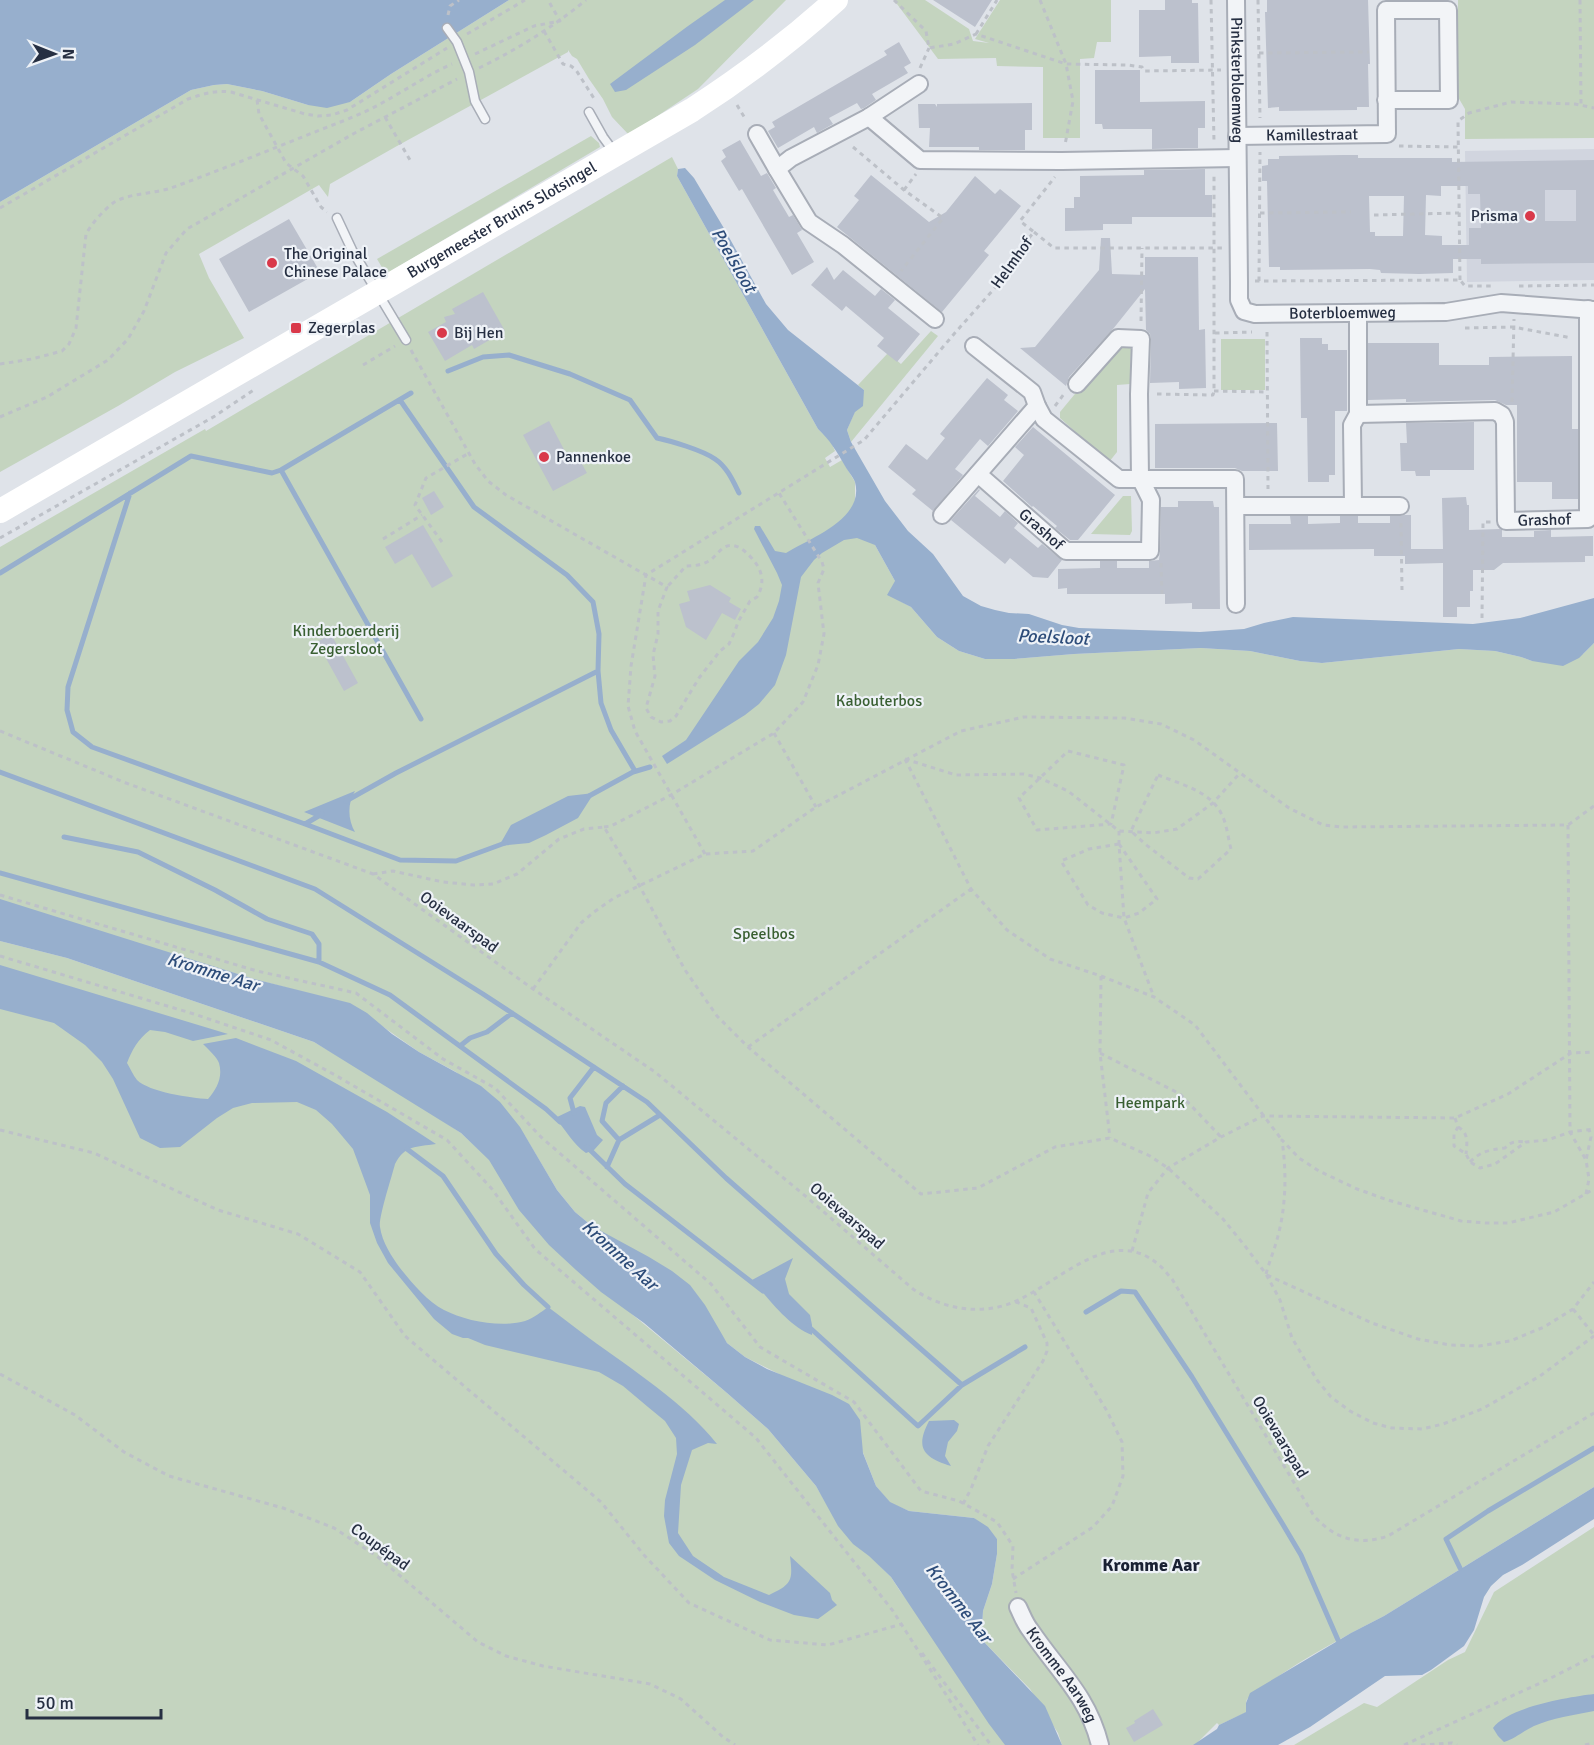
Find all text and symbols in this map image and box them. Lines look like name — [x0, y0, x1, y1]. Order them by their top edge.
street label: Pinksterbloemweg — [1226, 17, 1248, 143]
north arrow — [24, 24, 84, 84]
text: N — [58, 49, 78, 60]
street label: Kamillestraat — [1266, 124, 1358, 146]
street label: Burgemeester Bruins Slotsingel — [404, 157, 600, 283]
place label: Prisma — [1471, 206, 1518, 226]
marker: Prisma — [1523, 209, 1537, 223]
water label: Poelsloot — [707, 224, 763, 299]
street label: Helmhof — [987, 233, 1038, 293]
place label: The Original Chinese Palace — [284, 244, 387, 282]
marker: The Original Chinese Palace — [265, 256, 279, 270]
street label: Boterbloemweg — [1289, 303, 1396, 324]
place label: Zegerplas — [308, 318, 375, 338]
marker: Zegerplas — [289, 321, 303, 335]
place label: Bij Hen — [454, 323, 504, 343]
marker: Bij Hen — [435, 326, 449, 340]
place label: Pannenkoe — [556, 447, 631, 467]
marker: Pannenkoe — [537, 450, 551, 464]
street label: Grashof — [1014, 504, 1068, 555]
street label: Grashof — [1517, 509, 1572, 531]
park label: Kinderboerderij Zegersloot — [293, 621, 399, 659]
water label: Poelsloot — [1017, 624, 1092, 650]
park label: Kabouterbos — [836, 691, 922, 711]
street label: Ooievaarspad — [416, 887, 502, 957]
park label: Speelbos — [733, 924, 795, 944]
water label: Kromme Aar — [164, 948, 264, 997]
park label: Heempark — [1115, 1093, 1185, 1113]
street label: Ooievaarspad — [806, 1178, 888, 1254]
water label: Kromme Aar — [577, 1215, 664, 1296]
street label: Ooievaarspad — [1248, 1392, 1312, 1482]
street label: Coupépad — [347, 1519, 413, 1575]
district label: Kromme Aar — [1102, 1554, 1201, 1576]
water label: Kromme Aar — [921, 1559, 998, 1649]
street label: Kromme Aarweg — [1021, 1623, 1102, 1726]
scale bar — [27, 1682, 160, 1720]
text: 50 m — [36, 1692, 74, 1714]

